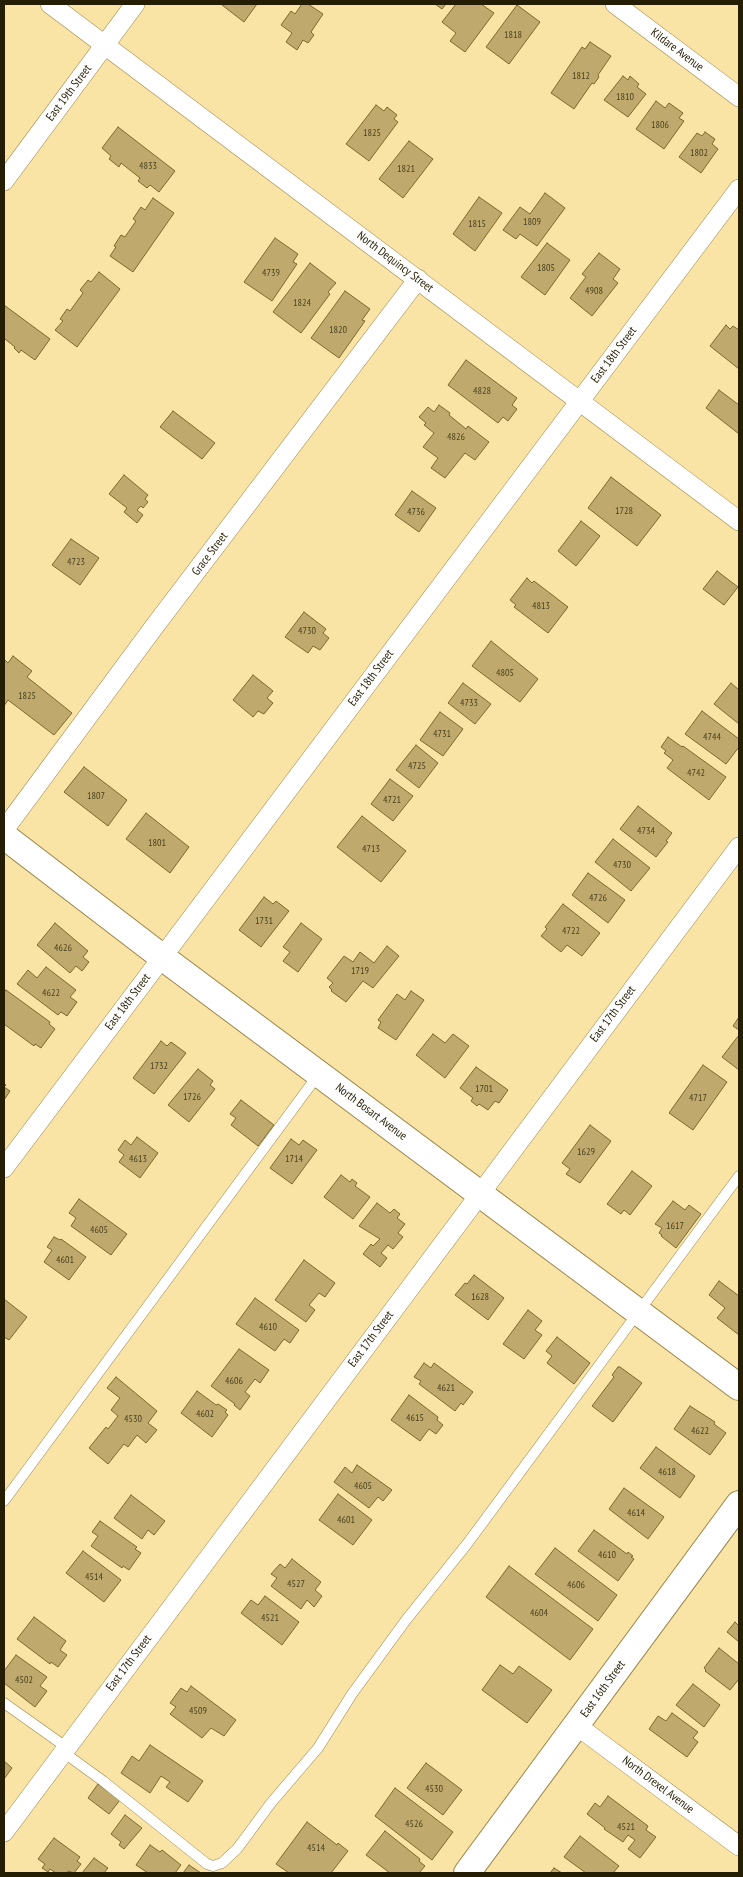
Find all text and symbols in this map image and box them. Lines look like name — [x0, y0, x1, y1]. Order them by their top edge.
street label: Kildare Avenue — [648, 25, 706, 75]
house number: 1818 — [504, 29, 522, 41]
street label: East 19th Street — [43, 62, 95, 124]
house number: 1812 — [572, 70, 590, 82]
house number: 1810 — [616, 91, 634, 103]
house number: 1806 — [651, 119, 669, 131]
house number: 1825 — [363, 127, 381, 139]
house number: 1802 — [690, 147, 708, 159]
house number: 4833 — [139, 160, 157, 172]
house number: 1821 — [397, 163, 415, 175]
house number: 1809 — [523, 216, 541, 228]
house number: 1815 — [468, 218, 486, 230]
street label: North Dequincy Street — [354, 229, 436, 295]
house number: 1805 — [537, 262, 555, 274]
house number: 4739 — [262, 267, 280, 279]
house number: 4908 — [585, 285, 603, 297]
house number: 1824 — [293, 297, 311, 309]
house number: 1820 — [329, 324, 347, 336]
street label: East 18th Street — [588, 324, 640, 386]
house number: 4828 — [473, 385, 491, 397]
house number: 4826 — [447, 431, 465, 443]
house number: 1728 — [615, 505, 633, 517]
house number: 4736 — [407, 506, 425, 518]
street label: Grace Street — [189, 530, 231, 578]
house number: 4723 — [67, 556, 85, 568]
house number: 4813 — [532, 600, 550, 612]
house number: 4730 — [298, 625, 316, 637]
street label: East 18th Street — [345, 647, 397, 709]
house number: 4805 — [496, 667, 514, 679]
house number: 1825 — [18, 690, 36, 702]
house number: 4733 — [460, 697, 478, 709]
house number: 4731 — [433, 728, 451, 740]
house number: 4744 — [703, 731, 721, 743]
house number: 4725 — [408, 760, 426, 772]
house number: 4742 — [687, 767, 705, 779]
house number: 1807 — [87, 790, 105, 802]
house number: 4721 — [383, 794, 401, 806]
house number: 4734 — [637, 825, 655, 837]
house number: 1801 — [148, 837, 166, 849]
house number: 4713 — [362, 843, 380, 855]
house number: 4730 — [613, 859, 631, 871]
house number: 4726 — [589, 892, 607, 904]
house number: 1731 — [255, 915, 273, 927]
house number: 4722 — [562, 925, 580, 937]
house number: 4626 — [54, 942, 72, 954]
house number: 1719 — [351, 965, 369, 977]
street label: East 18th Street — [102, 971, 154, 1033]
street label: East 17th Street — [587, 983, 639, 1045]
house number: 4622 — [42, 987, 60, 999]
house number: 1732 — [150, 1060, 168, 1072]
street label: North Bosart Avenue — [332, 1080, 410, 1144]
house number: 1701 — [475, 1083, 493, 1095]
house number: 1726 — [183, 1091, 201, 1103]
house number: 4717 — [689, 1092, 707, 1104]
house number: 1629 — [577, 1146, 595, 1158]
house number: 4613 — [129, 1153, 147, 1165]
house number: 1714 — [285, 1153, 303, 1165]
house number: 1617 — [666, 1220, 684, 1232]
house number: 4605 — [90, 1224, 108, 1236]
house number: 4601 — [56, 1254, 74, 1266]
house number: 1628 — [471, 1291, 489, 1303]
street label: East 17th Street — [345, 1308, 397, 1370]
house number: 4610 — [259, 1321, 277, 1333]
house number: 4606 — [225, 1375, 243, 1387]
house number: 4621 — [437, 1382, 455, 1394]
house number: 4602 — [196, 1408, 214, 1420]
house number: 4615 — [406, 1412, 424, 1424]
house number: 4530 — [124, 1413, 142, 1425]
house number: 4622 — [691, 1425, 709, 1437]
house number: 4618 — [658, 1466, 676, 1478]
house number: 4605 — [354, 1480, 372, 1492]
house number: 4614 — [627, 1507, 645, 1519]
house number: 4601 — [337, 1514, 355, 1526]
house number: 4610 — [598, 1549, 616, 1561]
house number: 4514 — [85, 1571, 103, 1583]
house number: 4527 — [287, 1578, 305, 1590]
house number: 4606 — [567, 1579, 585, 1591]
house number: 4604 — [530, 1607, 548, 1619]
house number: 4521 — [261, 1612, 279, 1624]
street label: East 17th Street — [103, 1632, 155, 1694]
street label: East 16th Street — [578, 1658, 628, 1720]
house number: 4502 — [15, 1674, 33, 1686]
house number: 4509 — [189, 1705, 207, 1717]
street label: North Drexel Avenue — [619, 1753, 697, 1817]
house number: 4530 — [425, 1783, 443, 1795]
house number: 4526 — [405, 1818, 423, 1830]
house number: 4521 — [617, 1821, 635, 1833]
house number: 4514 — [307, 1842, 325, 1854]

